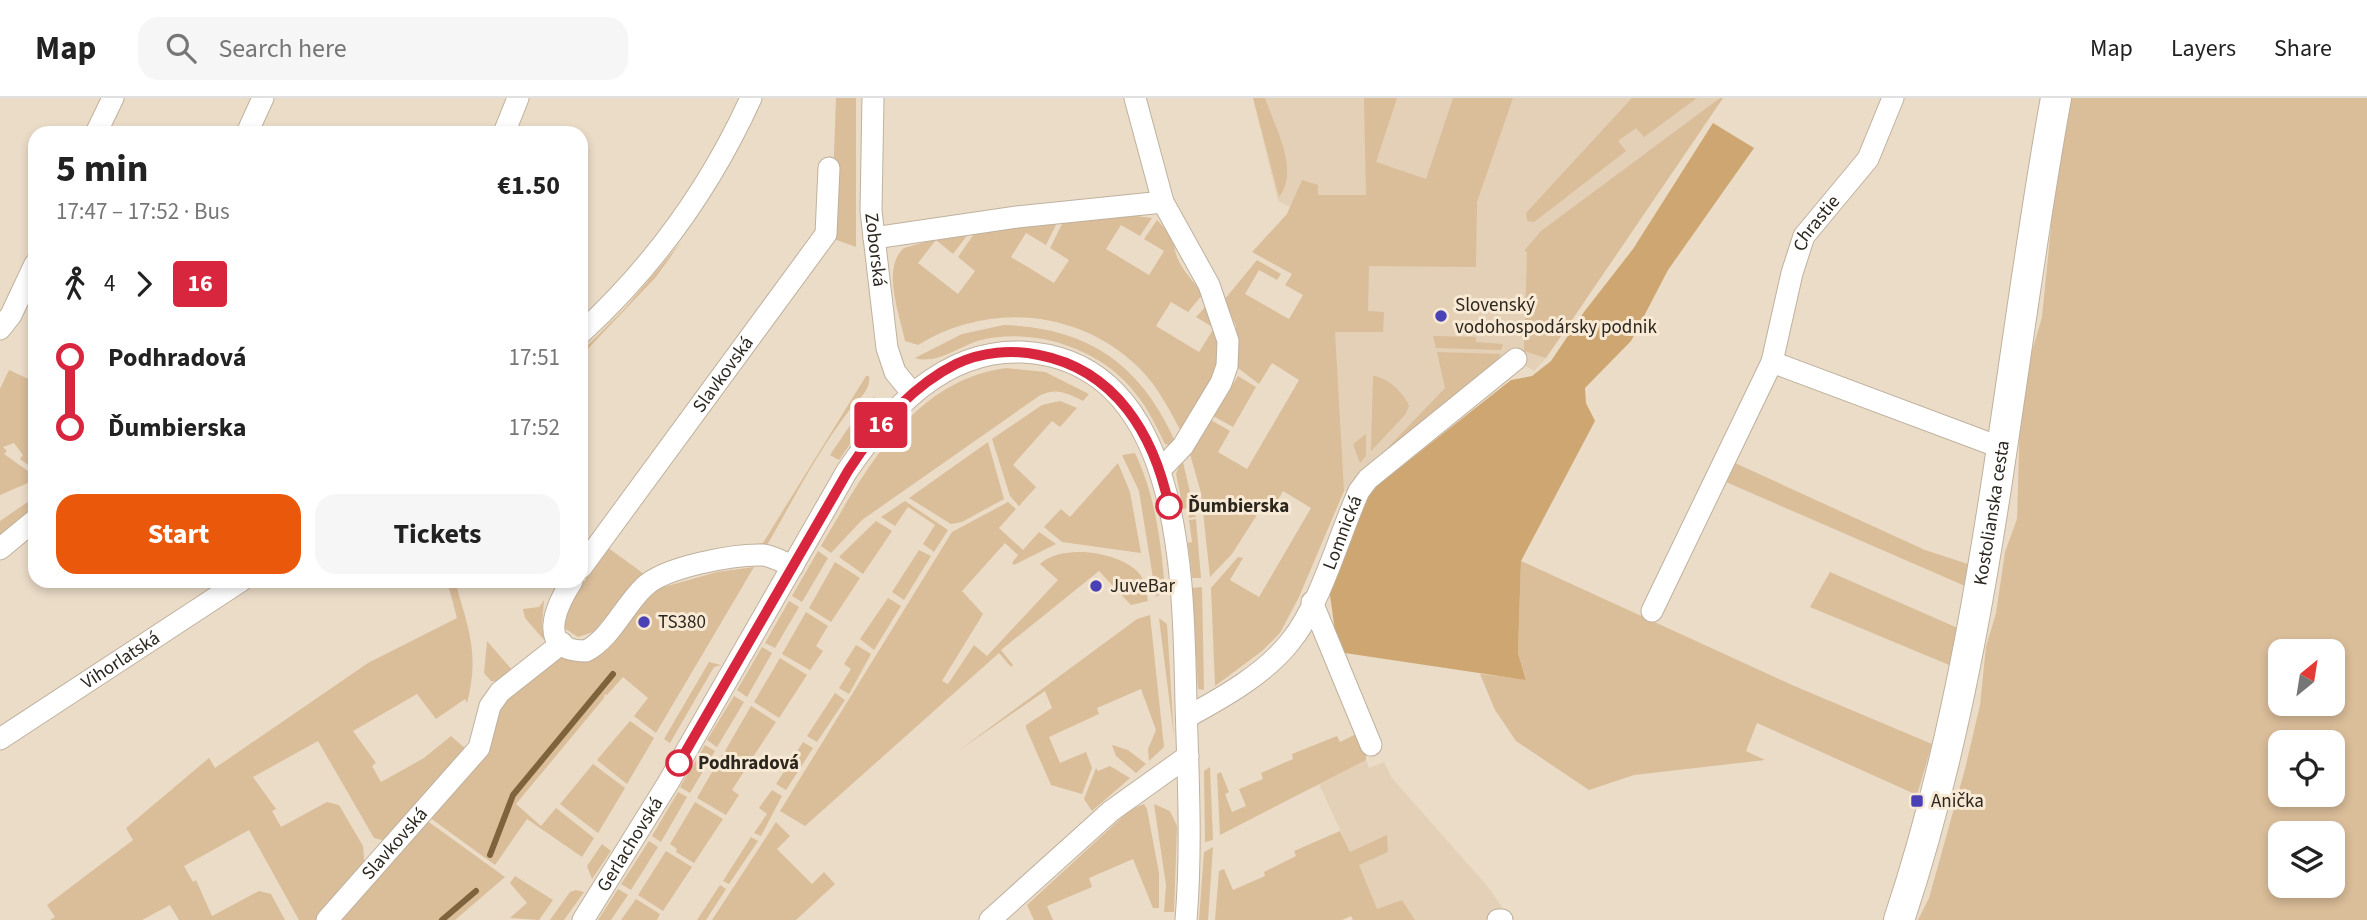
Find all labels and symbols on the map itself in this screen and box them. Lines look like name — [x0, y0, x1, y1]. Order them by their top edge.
street label: Chrastie — [1787, 189, 1846, 255]
street label: Zoborská — [858, 211, 893, 288]
place label: Slovenský vodohospodársky podnik — [1455, 292, 1657, 341]
marker: Slovenský vodohospodársky podnik — [1433, 308, 1449, 324]
street label: Slavkovská — [686, 331, 760, 418]
line badge: 16 — [850, 402, 912, 448]
street label: Kostolianska cesta — [1967, 439, 2016, 587]
street label: Lomnická — [1316, 491, 1369, 574]
marker: Ďumbierska — [1156, 493, 1182, 519]
place label: Ďumbierska — [1188, 493, 1289, 520]
place label: JuveBar — [1110, 573, 1175, 600]
marker: JuveBar — [1088, 578, 1104, 594]
place label: TS380 — [658, 609, 706, 636]
marker: TS380 — [636, 614, 652, 630]
street label: Vihorlatská — [76, 624, 165, 696]
north arrow — [2268, 639, 2345, 716]
marker: Podhradová — [666, 750, 692, 776]
place label: Podhradová — [698, 750, 799, 777]
place label: Anička — [1931, 788, 1984, 815]
street label: Gerlachovská — [590, 792, 670, 897]
marker: Anička — [1909, 793, 1925, 809]
street label: Slavkovská — [355, 802, 434, 886]

